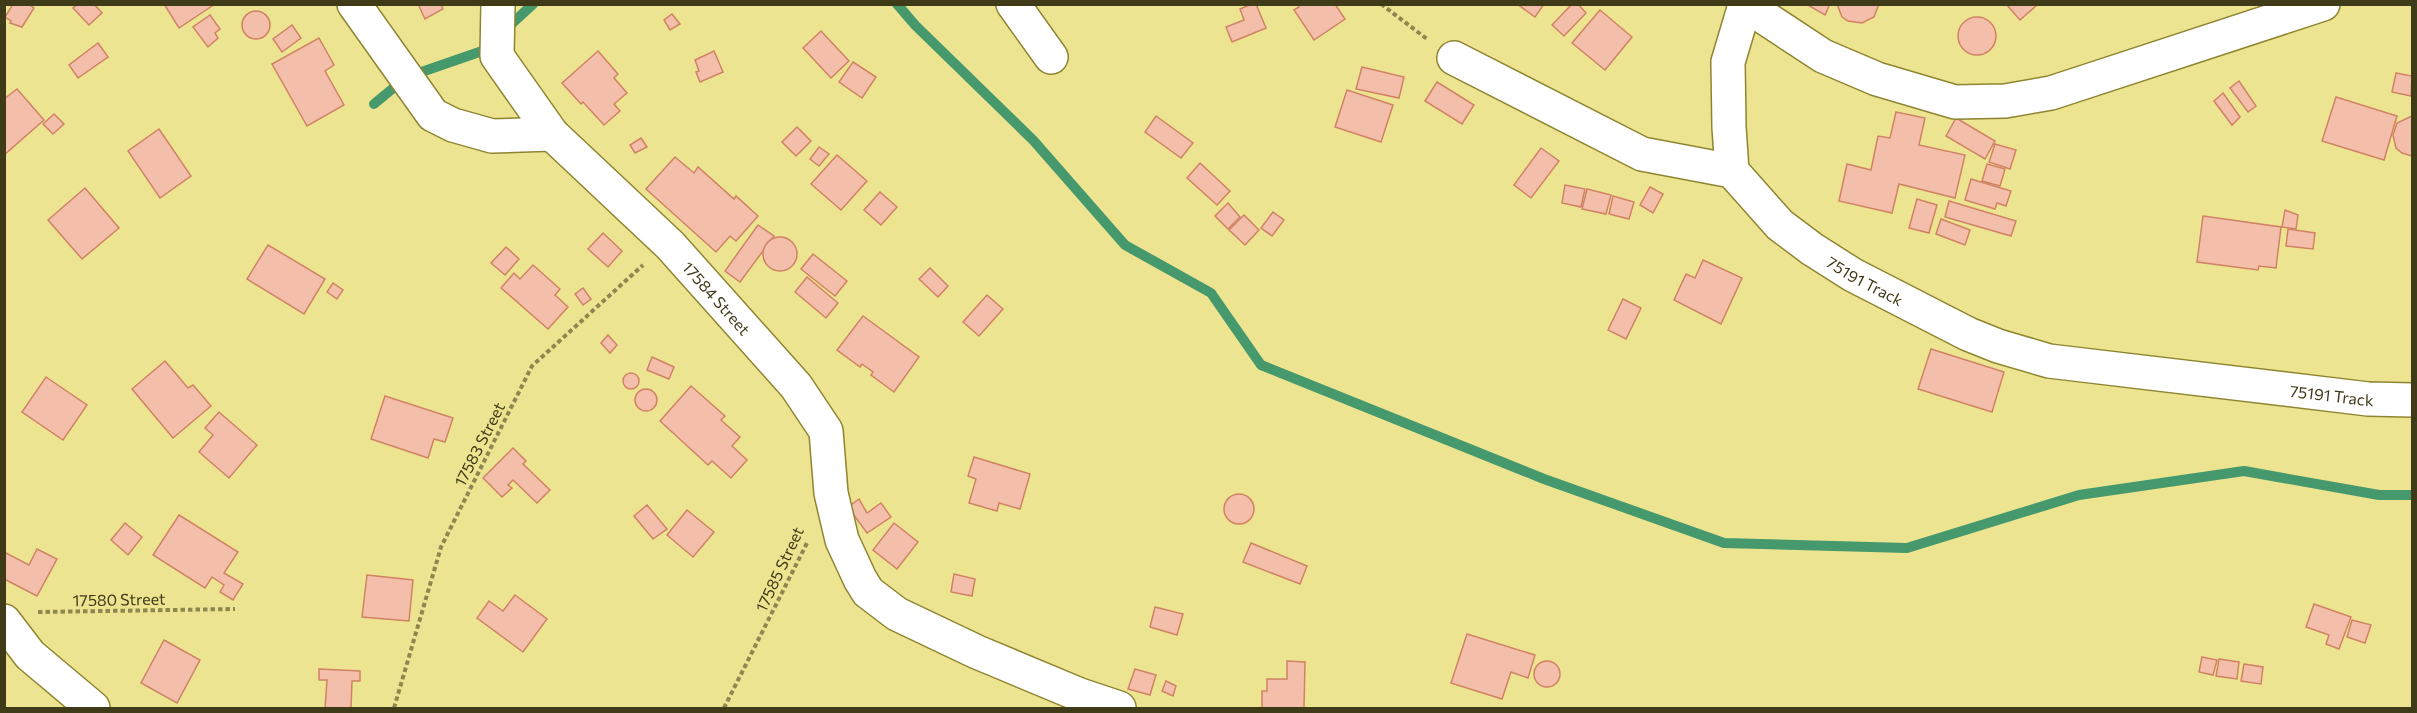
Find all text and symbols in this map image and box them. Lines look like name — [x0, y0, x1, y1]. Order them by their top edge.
street label: 75191 Track — [1824, 252, 1907, 309]
street label: 17584 Street — [679, 257, 755, 339]
street label: 75191 Track — [2289, 380, 2374, 409]
street label: 17583 Street — [450, 399, 508, 489]
street label: 17585 Street — [751, 523, 807, 615]
street label: 17580 Street — [72, 589, 166, 609]

